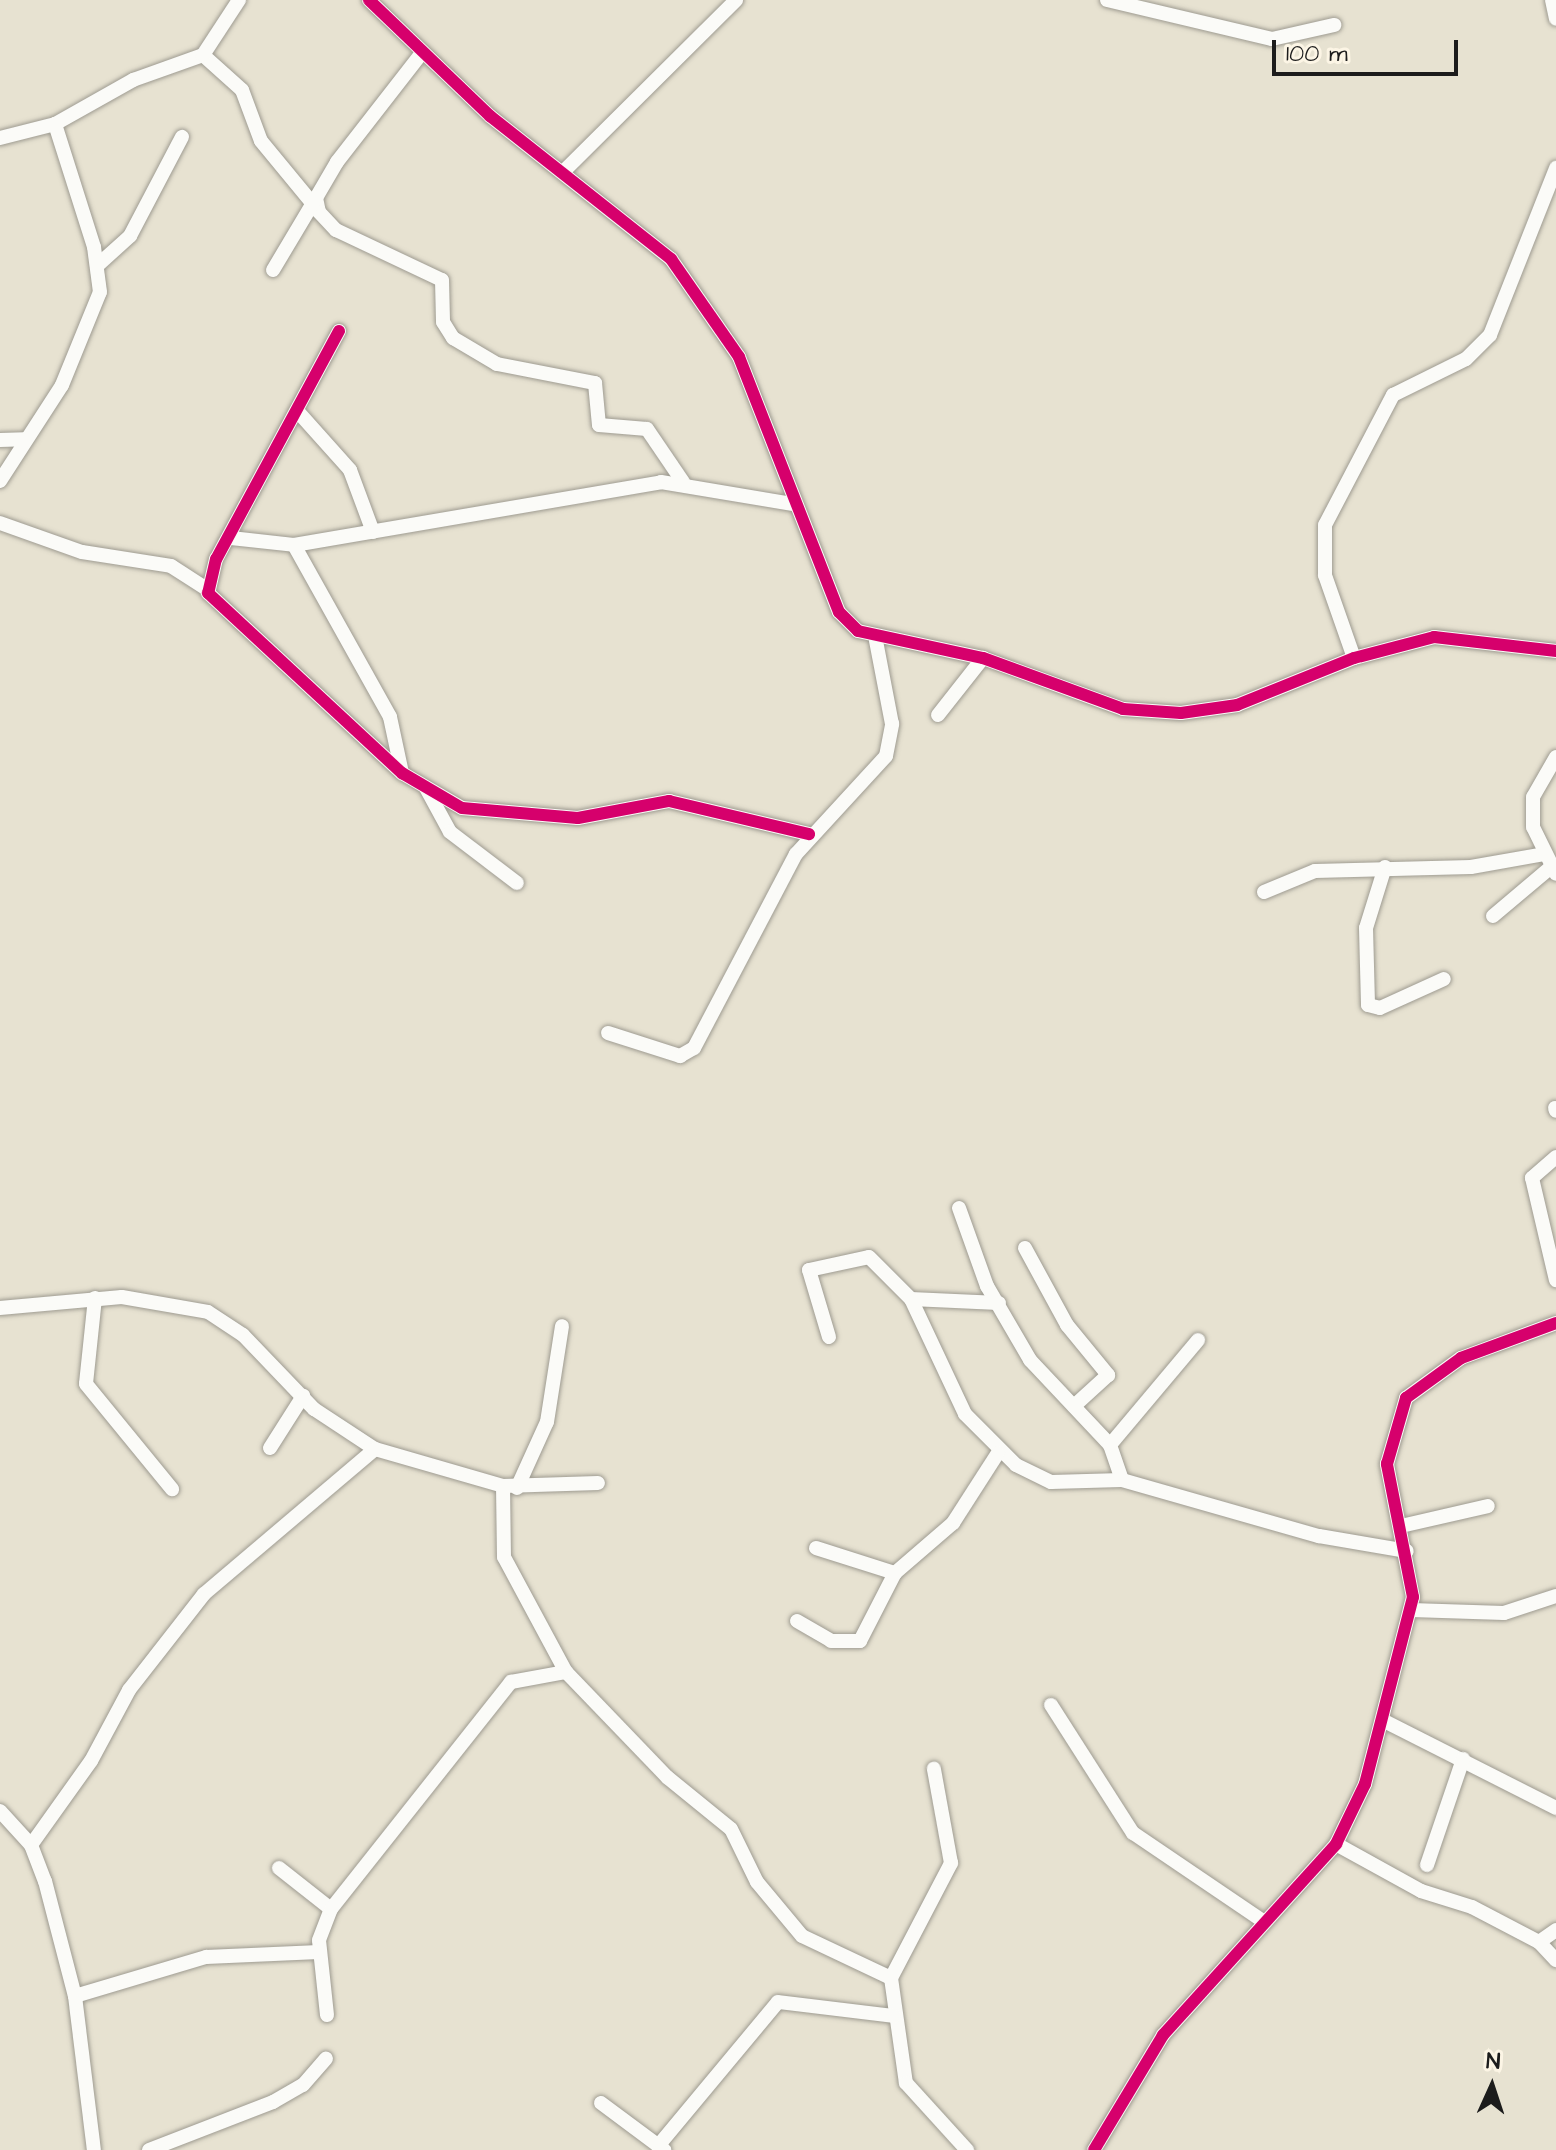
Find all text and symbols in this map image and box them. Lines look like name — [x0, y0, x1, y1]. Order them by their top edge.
scale bar — [1276, 24, 1462, 74]
text: 100 m — [1286, 37, 1348, 71]
north arrow — [1452, 2046, 1532, 2126]
text: N — [1486, 2046, 1501, 2077]

